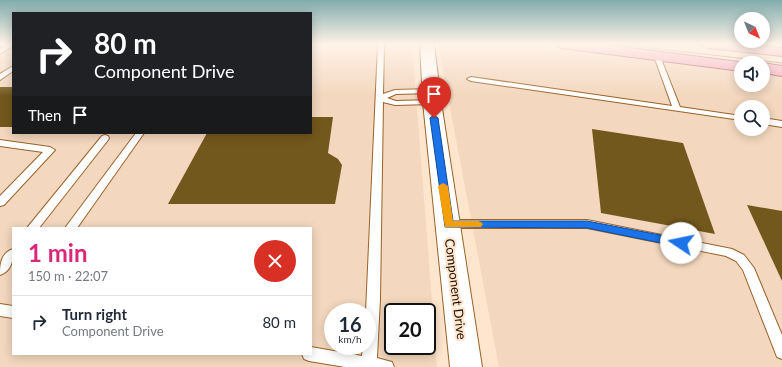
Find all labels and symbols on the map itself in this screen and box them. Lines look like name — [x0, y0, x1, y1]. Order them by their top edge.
north arrow — [734, 12, 770, 48]
pin — [417, 77, 451, 118]
position arrow — [660, 222, 702, 264]
street label: Component Drive — [442, 238, 470, 340]
speed limit sign: 20 — [384, 303, 436, 355]

